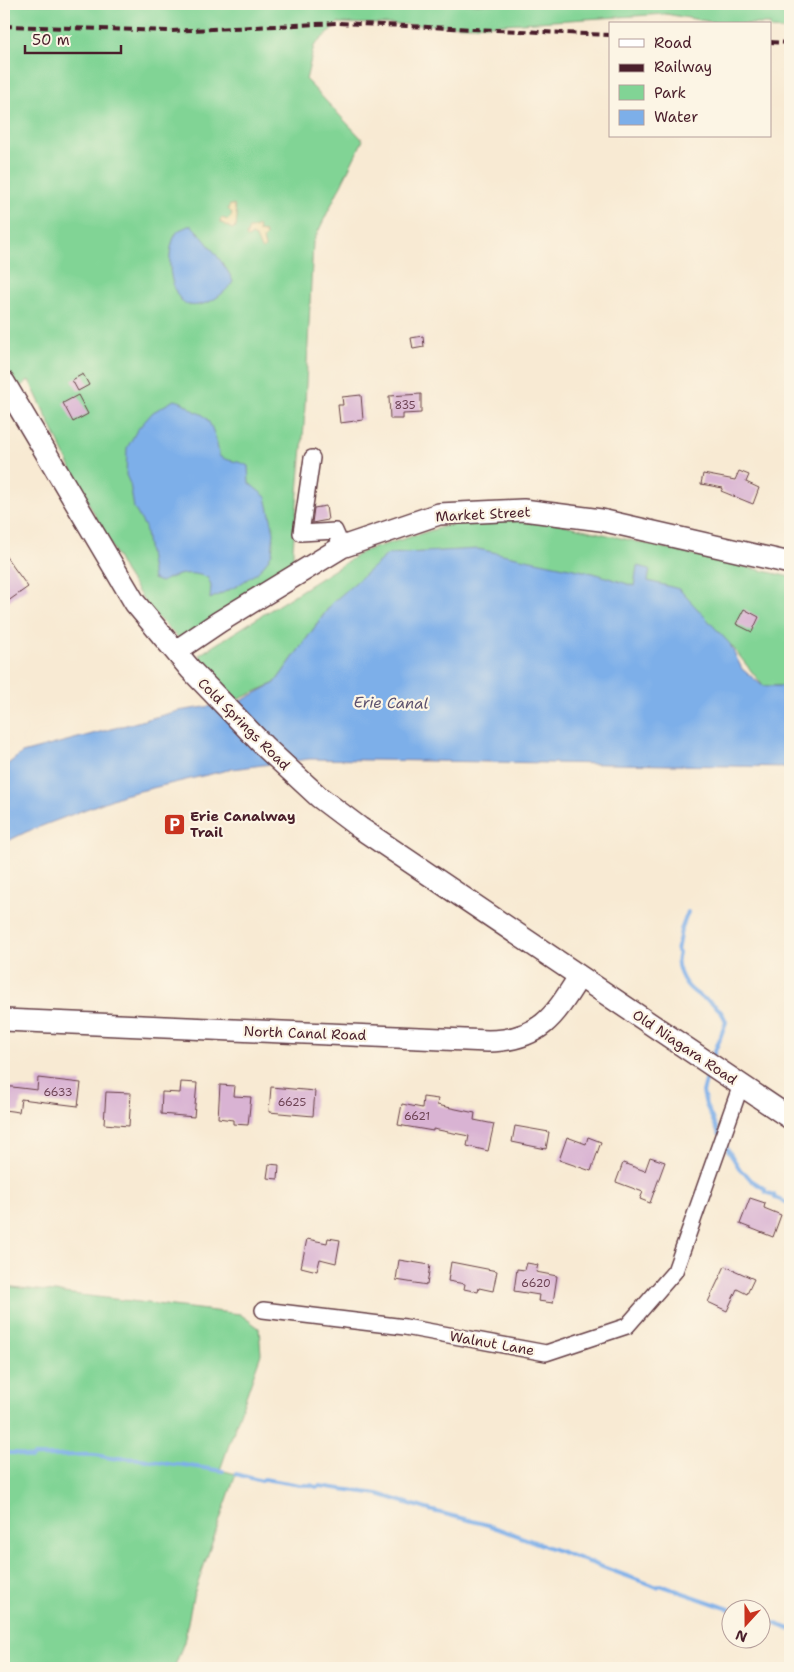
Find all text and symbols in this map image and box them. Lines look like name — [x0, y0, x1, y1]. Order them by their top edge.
scale bar — [25, 22, 121, 54]
legend — [609, 22, 772, 138]
text: 50 m — [32, 30, 70, 50]
text: Road — [654, 33, 692, 53]
text: Railway — [654, 57, 712, 77]
text: Park — [654, 83, 686, 103]
text: Water — [654, 107, 698, 127]
house number: 835 — [394, 398, 416, 413]
street label: Market Street — [435, 503, 531, 525]
street label: Cold Springs Road — [194, 674, 294, 774]
water label: Erie Canal — [353, 692, 429, 714]
place label: Erie Canalway Trail — [190, 807, 295, 841]
parking icon: Erie Canalway Trail — [162, 812, 186, 836]
street label: Old Niagara Road — [629, 1005, 741, 1089]
street label: North Canal Road — [243, 1022, 367, 1044]
house number: 6633 — [43, 1085, 73, 1100]
house number: 6625 — [278, 1095, 307, 1110]
house number: 6621 — [404, 1109, 430, 1124]
house number: 6620 — [521, 1276, 551, 1291]
street label: Walnut Lane — [448, 1327, 536, 1359]
north arrow — [722, 1600, 772, 1650]
text: N — [733, 1626, 750, 1647]

